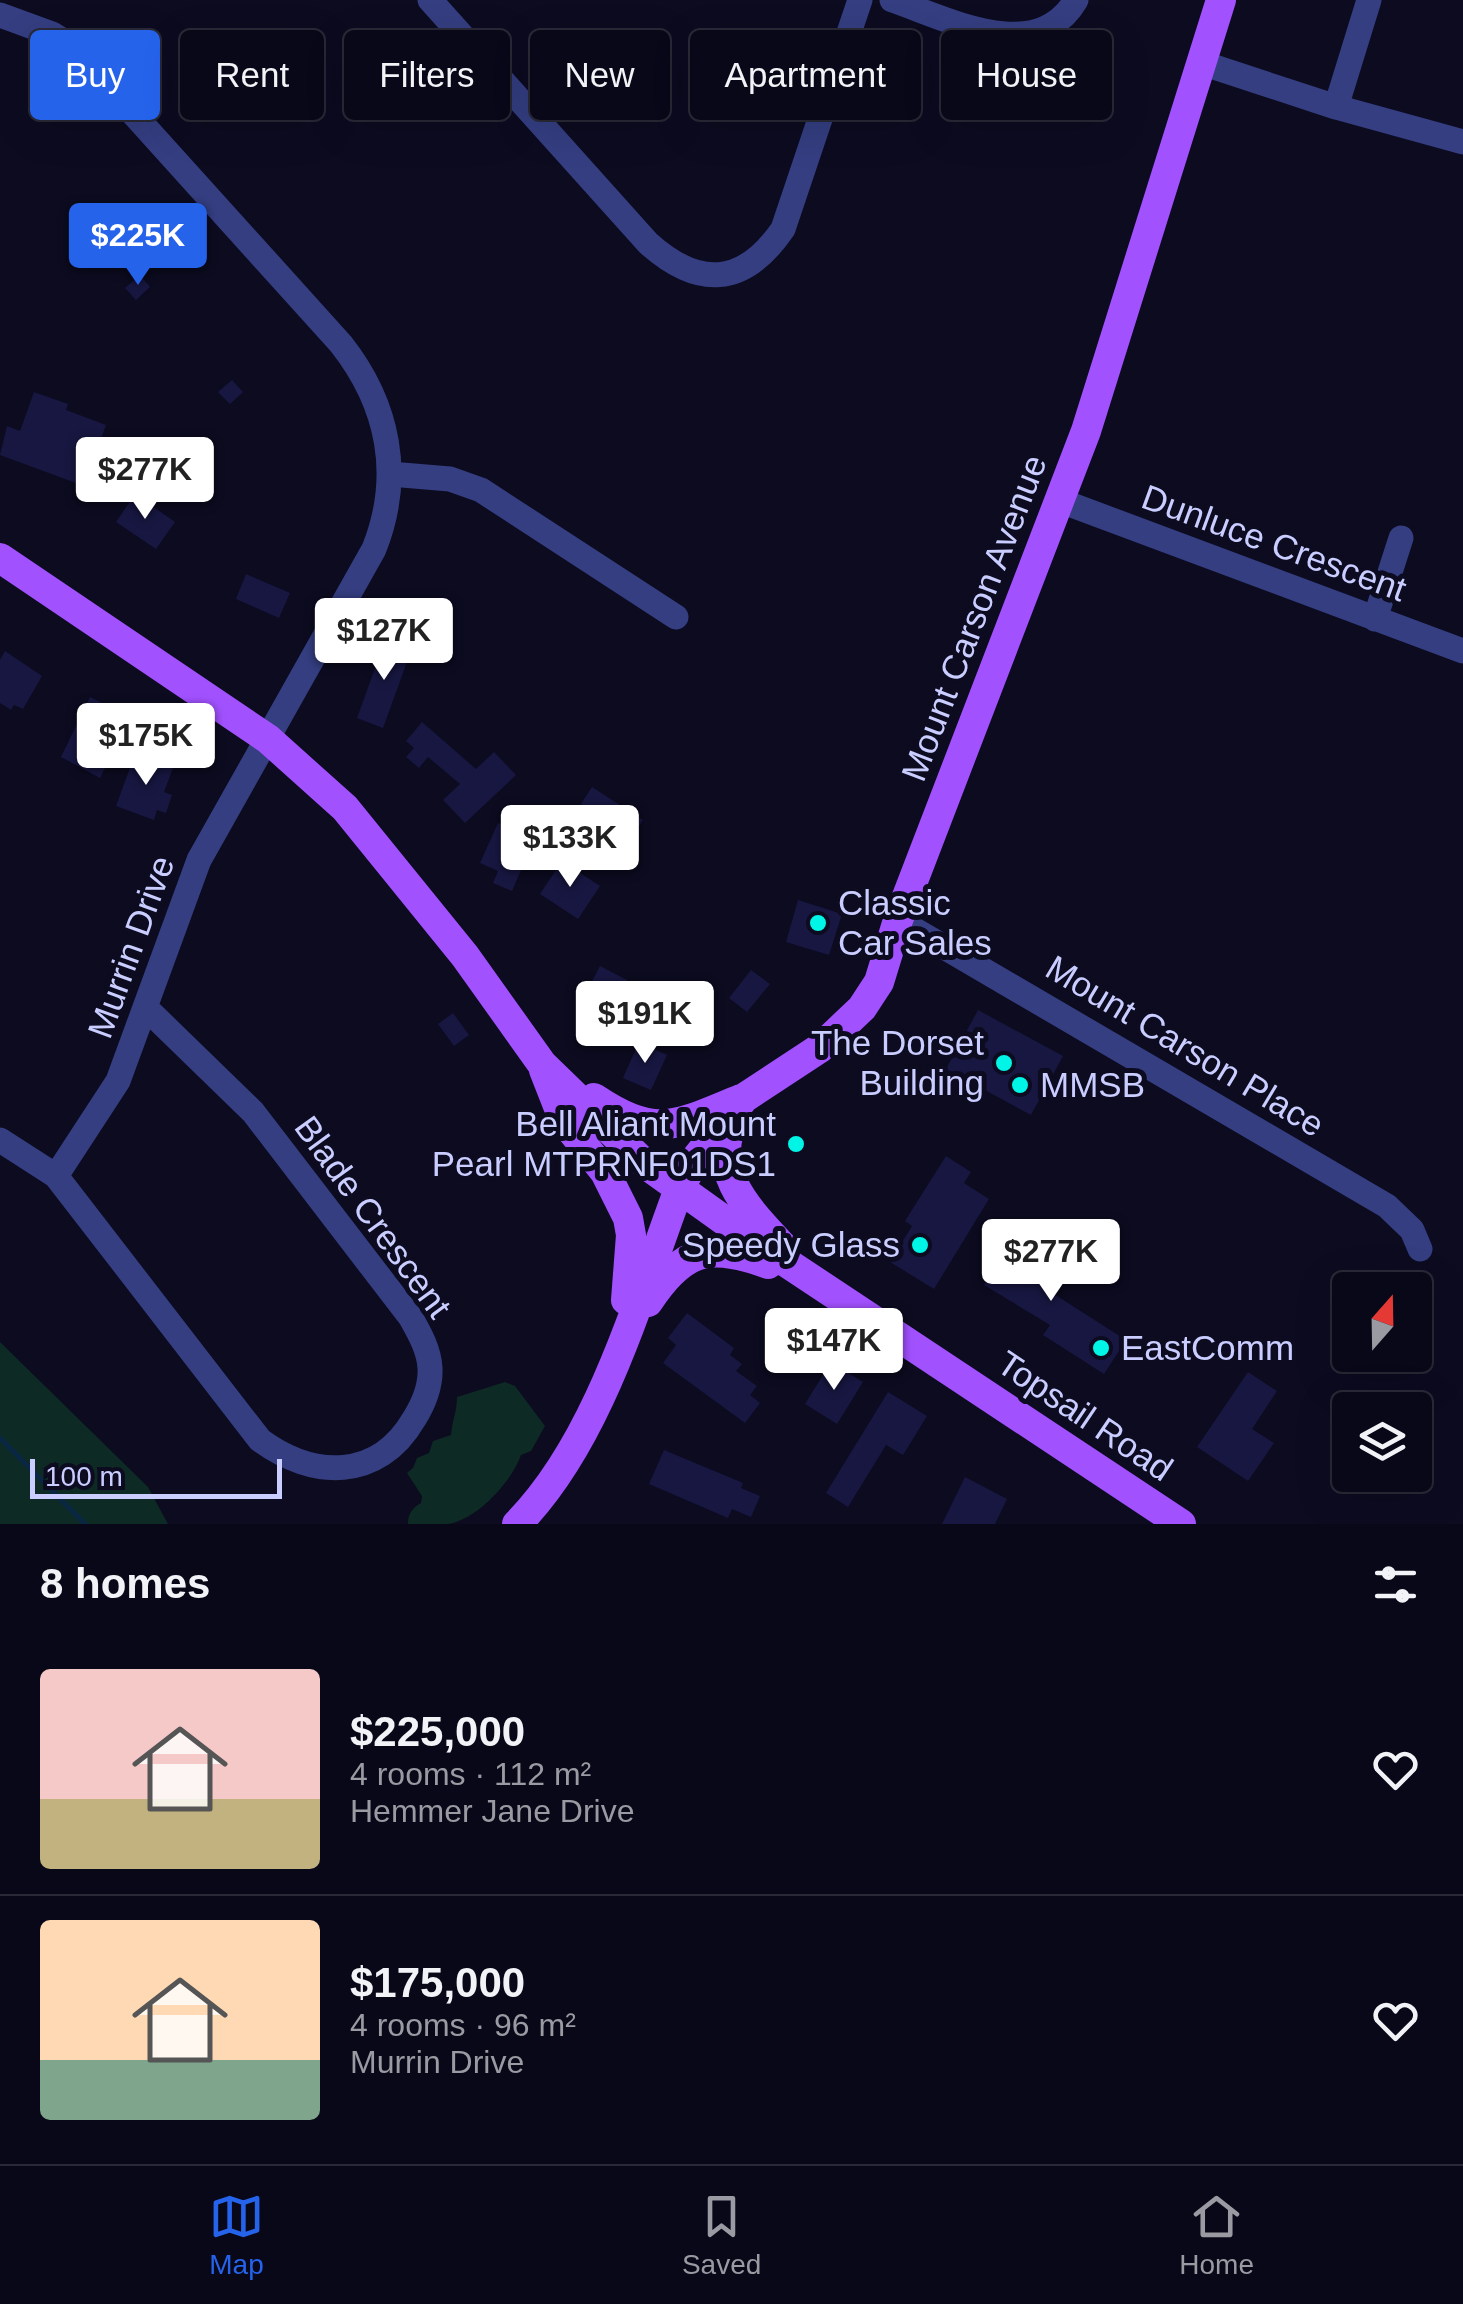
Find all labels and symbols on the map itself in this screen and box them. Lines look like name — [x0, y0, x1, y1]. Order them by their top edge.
pin: $225K — [68, 203, 208, 288]
pin: $277K — [75, 437, 215, 522]
street label: Mount Carson Avenue — [893, 449, 1054, 786]
street label: Dunluce Crescent — [1137, 477, 1412, 609]
pin: $127K — [314, 598, 454, 683]
pin: $175K — [76, 703, 216, 788]
pin: $133K — [500, 805, 640, 890]
street label: Murrin Drive — [80, 851, 181, 1043]
place label: Classic Car Sales — [838, 883, 992, 962]
marker: Classic Car Sales — [807, 912, 829, 934]
street label: Mount Carson Place — [1039, 947, 1331, 1144]
pin: $191K — [575, 981, 715, 1066]
place label: The Dorset Building — [811, 1023, 984, 1102]
marker: The Dorset Building — [993, 1052, 1015, 1074]
place label: MMSB — [1040, 1065, 1145, 1104]
marker: MMSB — [1009, 1074, 1031, 1096]
place label: Bell Aliant Mount Pearl MTPRNF01DS1 — [432, 1104, 776, 1183]
street label: Blade Crescent — [287, 1108, 460, 1325]
marker: Bell Aliant Mount Pearl MTPRNF01DS1 — [785, 1133, 807, 1155]
pin: $277K — [981, 1219, 1121, 1304]
place label: Speedy Glass — [682, 1225, 900, 1264]
marker: Speedy Glass — [909, 1234, 931, 1256]
north arrow — [1332, 1272, 1432, 1372]
pin: $147K — [764, 1308, 904, 1393]
place label: EastComm — [1121, 1328, 1294, 1367]
marker: EastComm — [1090, 1337, 1112, 1359]
street label: Topsail Road — [991, 1343, 1180, 1488]
scale bar — [30, 1454, 282, 1498]

